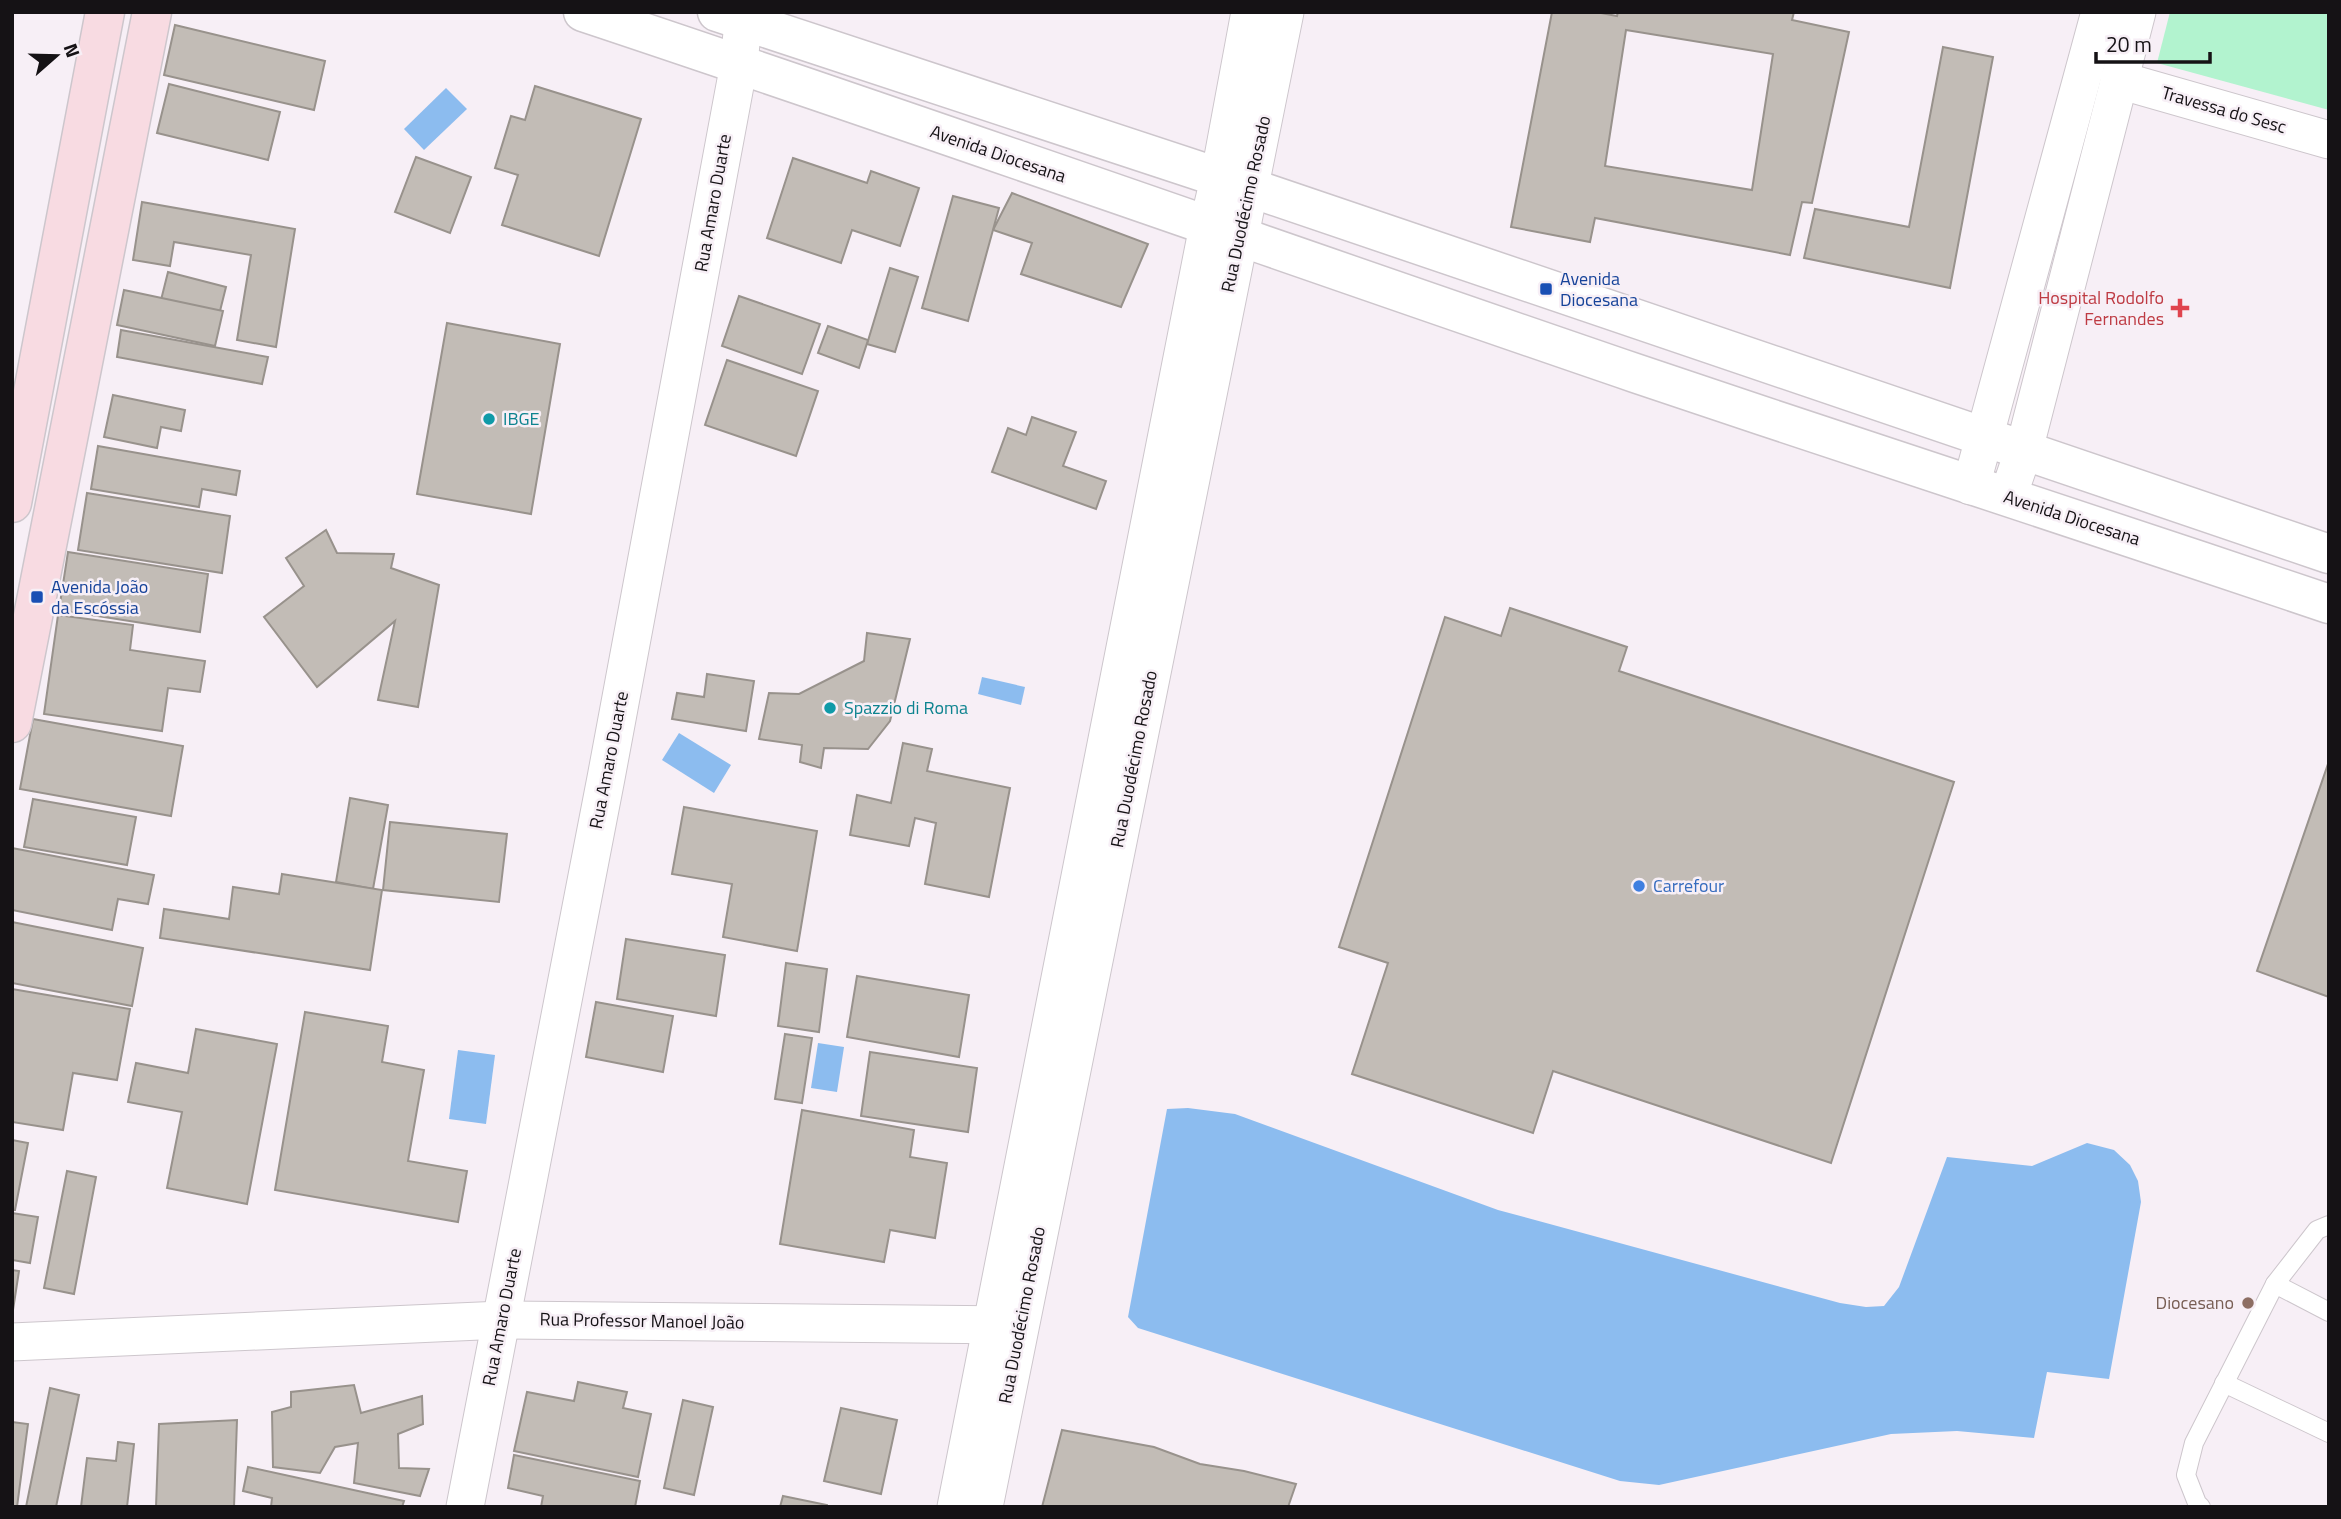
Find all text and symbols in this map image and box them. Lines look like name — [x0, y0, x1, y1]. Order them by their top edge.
north arrow — [21, 21, 91, 91]
scale bar — [2096, 21, 2210, 65]
text: 20 m — [2106, 28, 2152, 60]
text: N — [57, 39, 88, 61]
street label: Travessa do Sesc — [2159, 79, 2290, 140]
street label: Rua Duodécimo Rosado — [1214, 113, 1277, 295]
street label: Avenida Diocesana — [927, 118, 1070, 189]
street label: Rua Amaro Duarte — [687, 132, 738, 274]
place label: Avenida Diocesana — [1560, 265, 1638, 313]
marker: Avenida Diocesana — [1538, 281, 1554, 297]
place label: Hospital Rodolfo Fernandes — [2038, 284, 2164, 332]
marker: Hospital Rodolfo Fernandes — [2170, 298, 2190, 318]
place label: IBGE — [503, 405, 540, 432]
marker: IBGE — [481, 411, 497, 427]
street label: Avenida Diocesana — [2000, 483, 2144, 552]
place label: Avenida João da Escóssia — [51, 573, 148, 621]
marker: Avenida João da Escóssia — [29, 589, 45, 605]
street label: Rua Duodécimo Rosado — [1103, 668, 1164, 850]
street label: Rua Amaro Duarte — [582, 689, 635, 831]
place label: Spazzio di Roma — [844, 694, 968, 721]
marker: Spazzio di Roma — [822, 700, 838, 716]
place label: Carrefour — [1653, 872, 1724, 899]
marker: Carrefour — [1631, 878, 1647, 894]
street label: Rua Duodécimo Rosado — [991, 1224, 1052, 1406]
street label: Rua Amaro Duarte — [475, 1246, 528, 1388]
place label: Diocesano — [2156, 1289, 2234, 1316]
marker: Diocesano — [2240, 1295, 2256, 1311]
street label: Rua Professor Manoel João — [539, 1305, 745, 1336]

